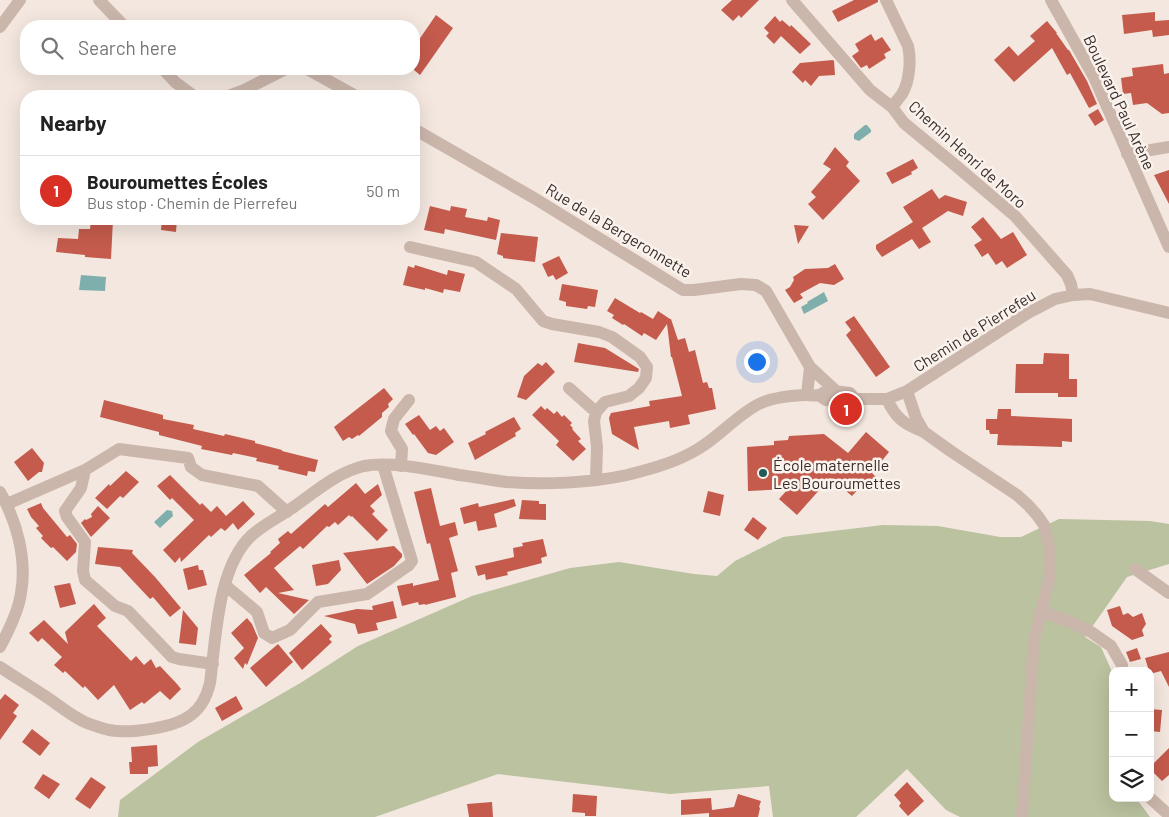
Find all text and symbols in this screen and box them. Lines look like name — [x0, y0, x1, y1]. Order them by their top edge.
search box — [20, 20, 420, 75]
street label: Boulevard Paul Arène — [1080, 32, 1160, 172]
icon: search — [38, 34, 66, 62]
text: Search here — [78, 36, 177, 59]
street label: Chemin Henri de Moro — [905, 96, 1031, 212]
text: Nearby — [40, 110, 106, 135]
text: Bouroumettes Écoles — [87, 170, 268, 193]
street label: Rue de la Bergeronnette — [543, 179, 695, 281]
text: 1 — [53, 181, 59, 200]
text: 50 m — [366, 181, 400, 200]
text: Bus stop · Chemin de Pierrefeu — [87, 193, 297, 212]
street label: Chemin de Pierrefeu — [909, 285, 1039, 375]
your location — [744, 349, 770, 375]
pin: 1 — [830, 390, 862, 428]
place label: École maternelle Les Bouroumettes — [773, 455, 901, 492]
marker: École maternelle Les Bouroumettes — [757, 467, 769, 479]
map controls — [1109, 667, 1154, 802]
button: + — [1109, 667, 1154, 712]
button: − — [1109, 712, 1154, 757]
button: layers — [1109, 757, 1154, 802]

